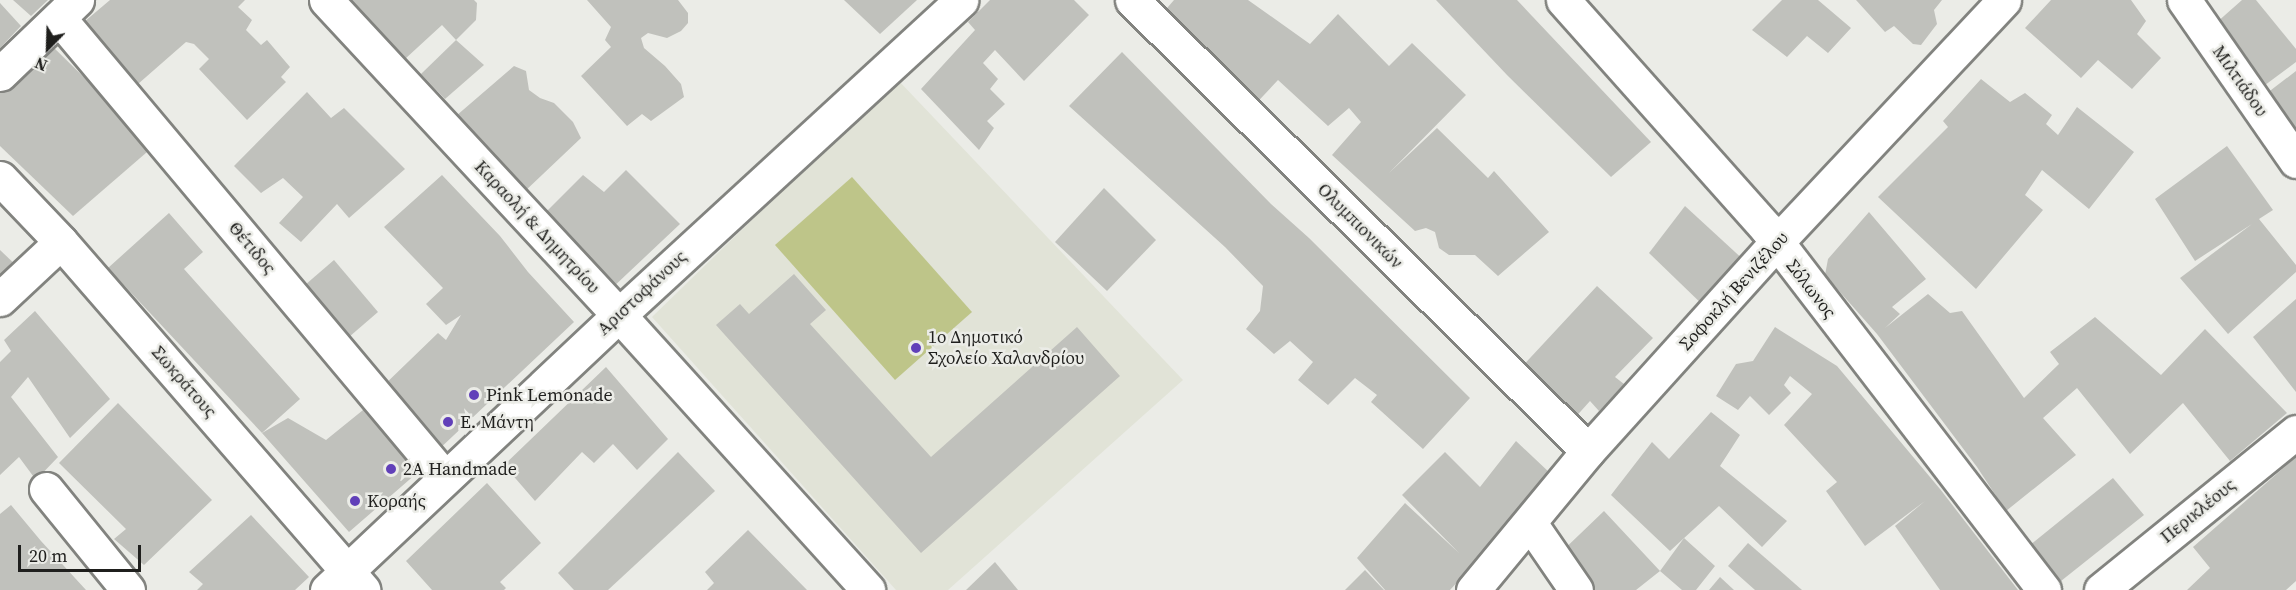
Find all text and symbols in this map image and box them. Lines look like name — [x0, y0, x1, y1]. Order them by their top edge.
north arrow — [18, 18, 78, 78]
street label: Μιλτιάδου — [2208, 41, 2272, 121]
text: N — [31, 52, 51, 77]
street label: Καραολή & Δημητρίου — [470, 156, 604, 298]
street label: Ολυμπιονικών — [1313, 179, 1407, 273]
street label: Θέτιδος — [224, 217, 280, 279]
street label: Σοφοκλή Βενιζέλου — [1675, 227, 1793, 355]
street label: Αριστοφάνους — [593, 246, 691, 340]
street label: Σόλωνος — [1781, 255, 1841, 323]
place label: 1ο Δημοτικό Σχολείο Χαλανδρίου — [928, 327, 1084, 370]
marker: 1ο Δημοτικό Σχολείο Χαλανδρίου — [909, 341, 923, 355]
street label: Σωκράτους — [147, 342, 221, 422]
place label: Pink Lemonade — [486, 384, 613, 406]
marker: Pink Lemonade — [467, 388, 481, 402]
place label: Ε. Μάντη — [460, 411, 534, 433]
marker: Ε. Μάντη — [441, 415, 455, 429]
place label: 2A Handmade — [403, 458, 517, 480]
marker: 2A Handmade — [384, 462, 398, 476]
street label: Περικλέους — [2156, 474, 2240, 548]
place label: Κοραής — [367, 490, 426, 512]
marker: Κοραής — [348, 494, 362, 508]
scale bar — [21, 533, 144, 571]
text: 20 m — [29, 543, 67, 568]

